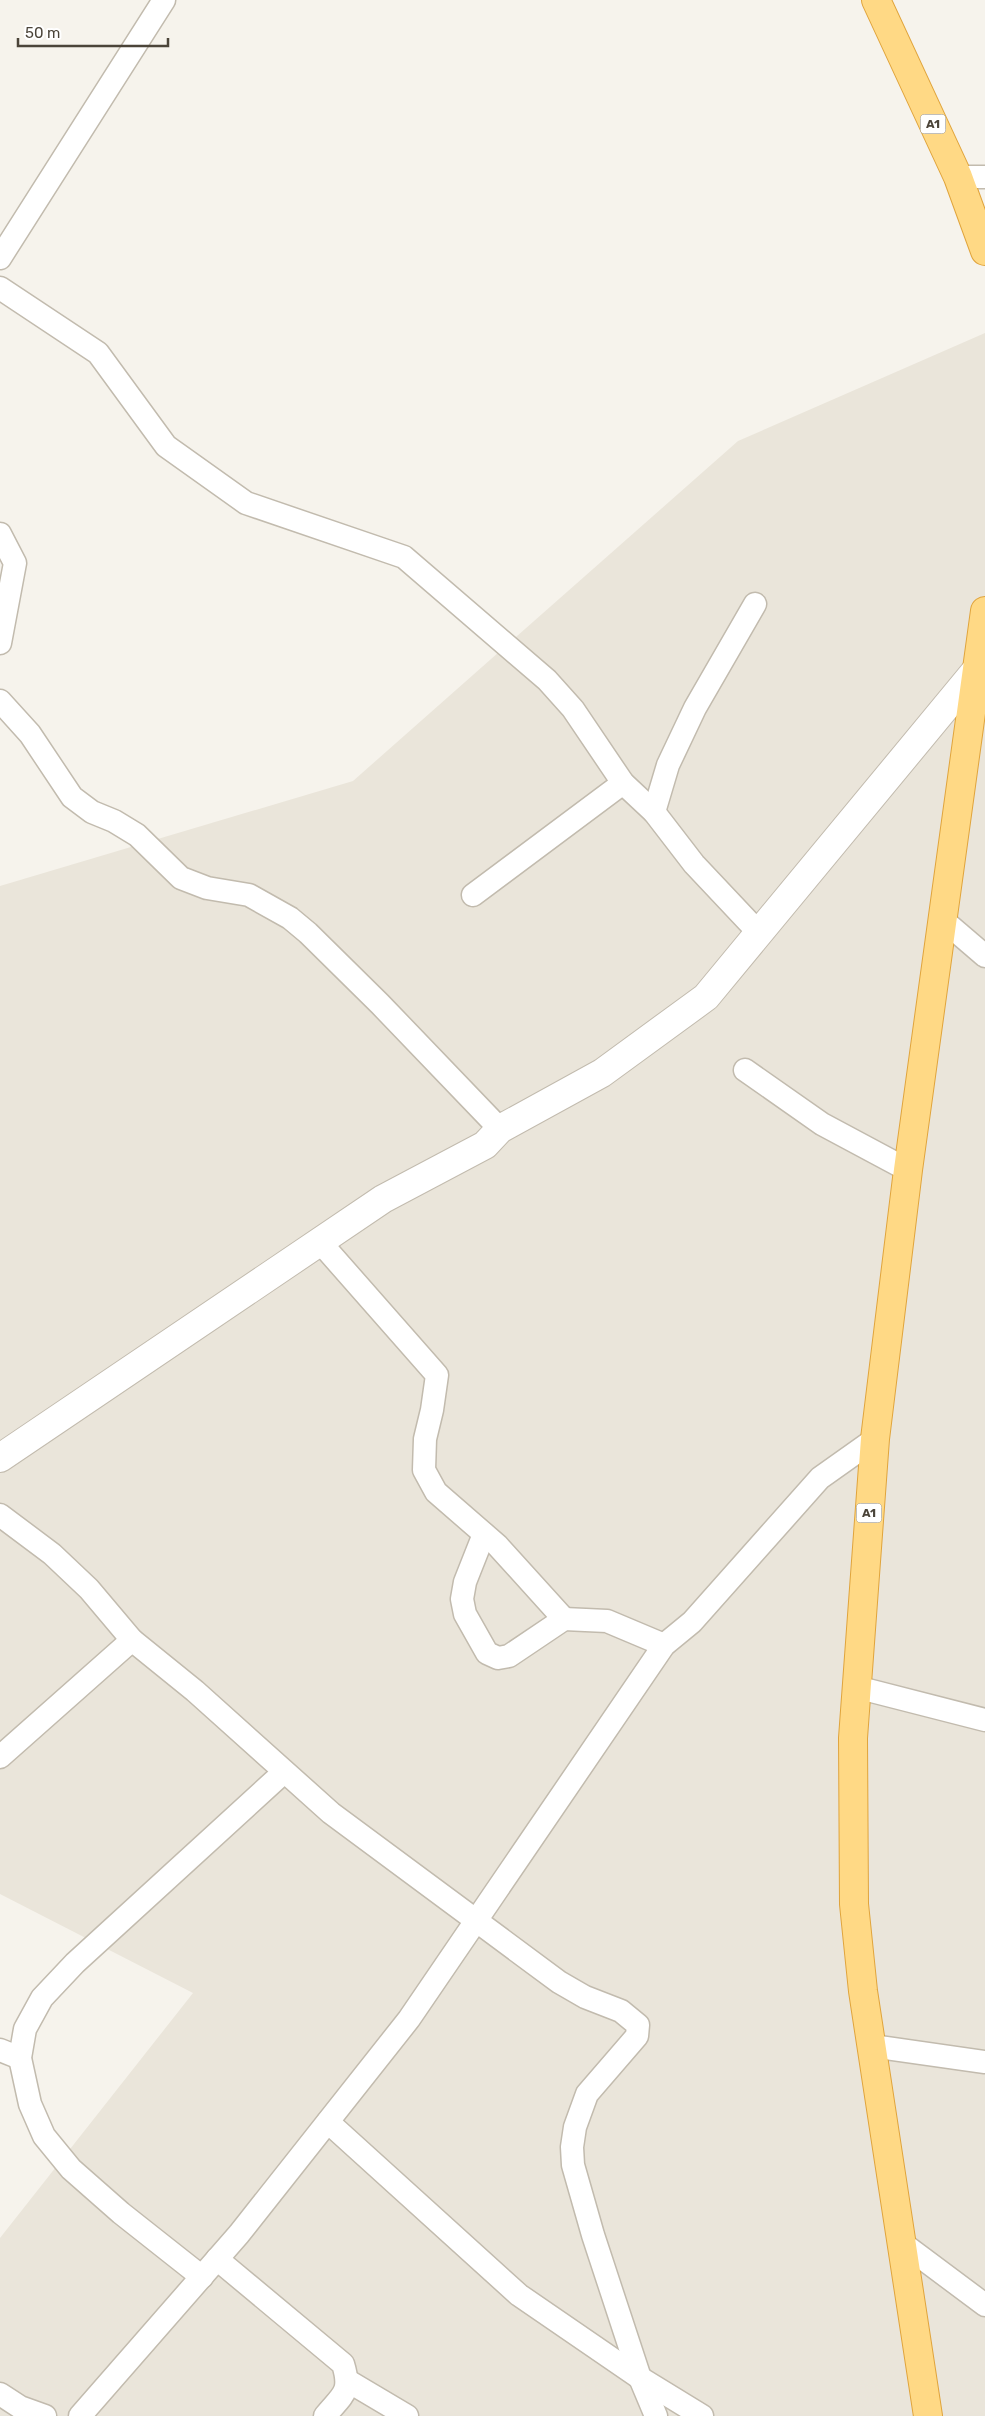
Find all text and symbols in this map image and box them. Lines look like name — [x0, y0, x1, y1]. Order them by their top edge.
scale bar — [18, 15, 168, 47]
text: 50 m — [25, 24, 60, 42]
road number: A1 — [920, 115, 946, 134]
road number: A1 — [856, 1504, 882, 1522]

